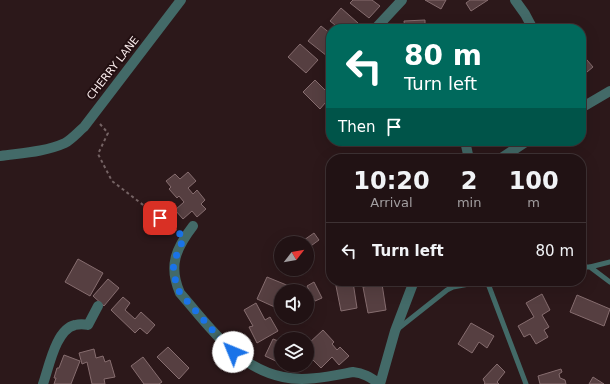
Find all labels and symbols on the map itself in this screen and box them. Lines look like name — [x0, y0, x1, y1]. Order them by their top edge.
street label: CHERRY LANE — [84, 34, 142, 102]
pin — [143, 201, 177, 235]
north arrow — [274, 236, 314, 276]
position arrow — [212, 331, 254, 373]

